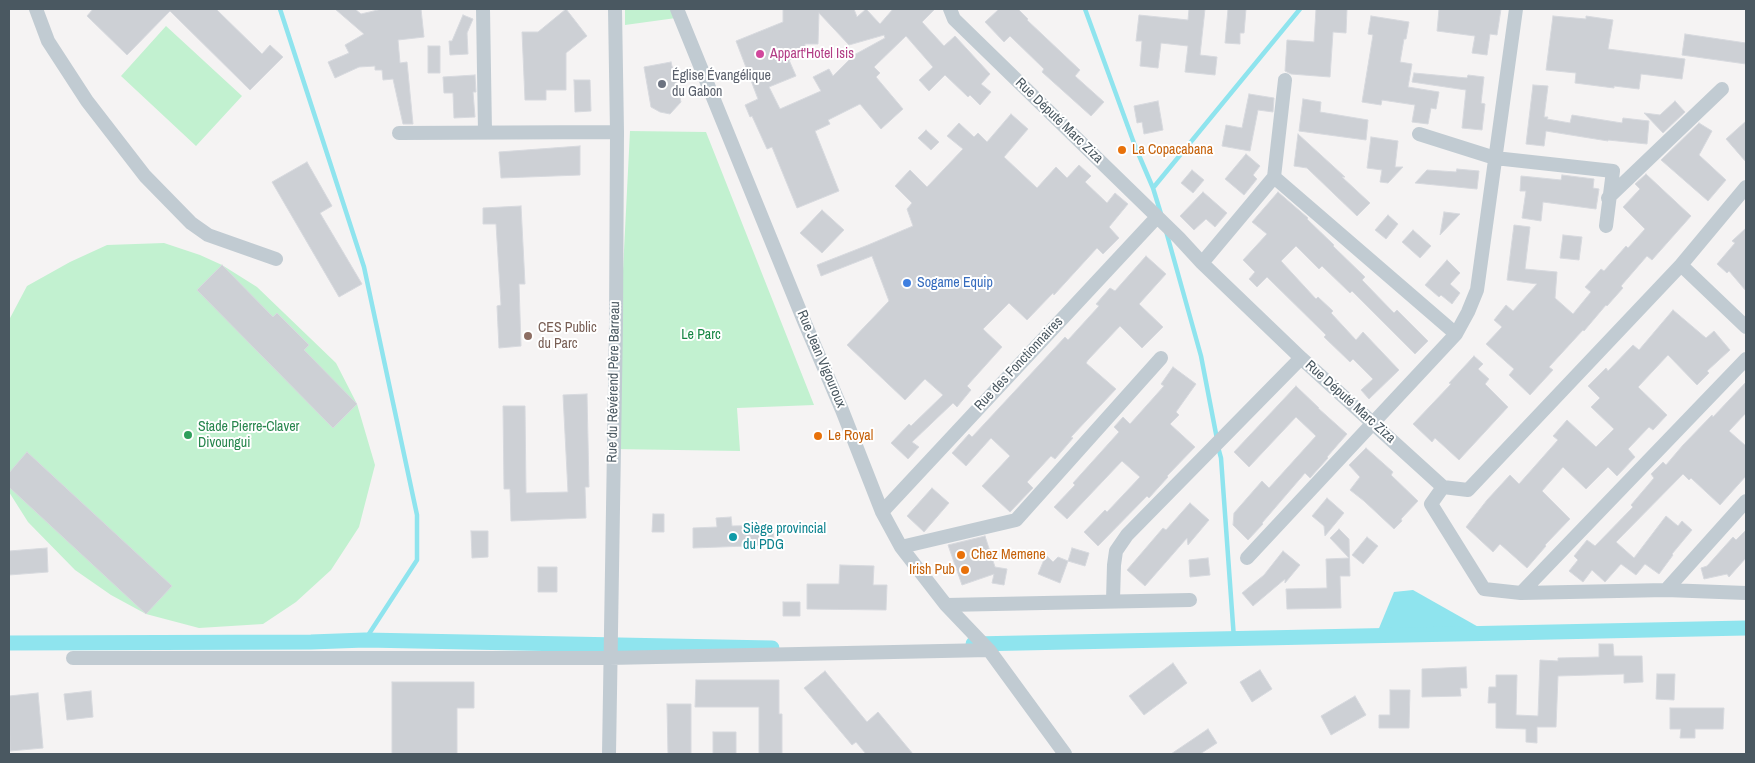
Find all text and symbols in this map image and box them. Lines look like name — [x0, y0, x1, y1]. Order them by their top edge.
place label: Appart'Hotel Isis — [770, 46, 854, 62]
marker: Appart'Hotel Isis — [754, 48, 766, 60]
place label: Église Évangélique du Gabon — [672, 68, 771, 100]
street label: Rue Député Marc Ziza — [1012, 75, 1106, 167]
marker: Église Évangélique du Gabon — [656, 78, 668, 90]
place label: La Copacabana — [1132, 142, 1213, 158]
marker: La Copacabana — [1116, 144, 1128, 156]
place label: Sogame Equip — [917, 275, 993, 291]
marker: Sogame Equip — [901, 277, 913, 289]
street label: Rue du Révérend Père Barreau — [604, 301, 624, 463]
street label: Rue Jean Vigouroux — [793, 308, 849, 410]
street label: Rue des Fonctionnaires — [971, 314, 1067, 414]
place label: CES Public du Parc — [538, 320, 597, 352]
park label: Le Parc — [681, 327, 721, 343]
marker: CES Public du Parc — [522, 330, 534, 342]
street label: Rue Député Marc Ziza — [1301, 357, 1399, 447]
place label: Stade Pierre-Claver Divoungui — [198, 419, 299, 452]
place label: Le Royal — [828, 428, 873, 444]
marker: Stade Pierre-Claver Divoungui — [182, 429, 194, 441]
marker: Le Royal — [812, 430, 824, 442]
place label: Siège provincial du PDG — [743, 521, 826, 554]
marker: Siège provincial du PDG — [727, 531, 739, 543]
place label: Chez Memene — [971, 547, 1046, 563]
marker: Chez Memene — [955, 549, 967, 561]
place label: Irish Pub — [909, 562, 955, 578]
marker: Irish Pub — [959, 564, 971, 576]

